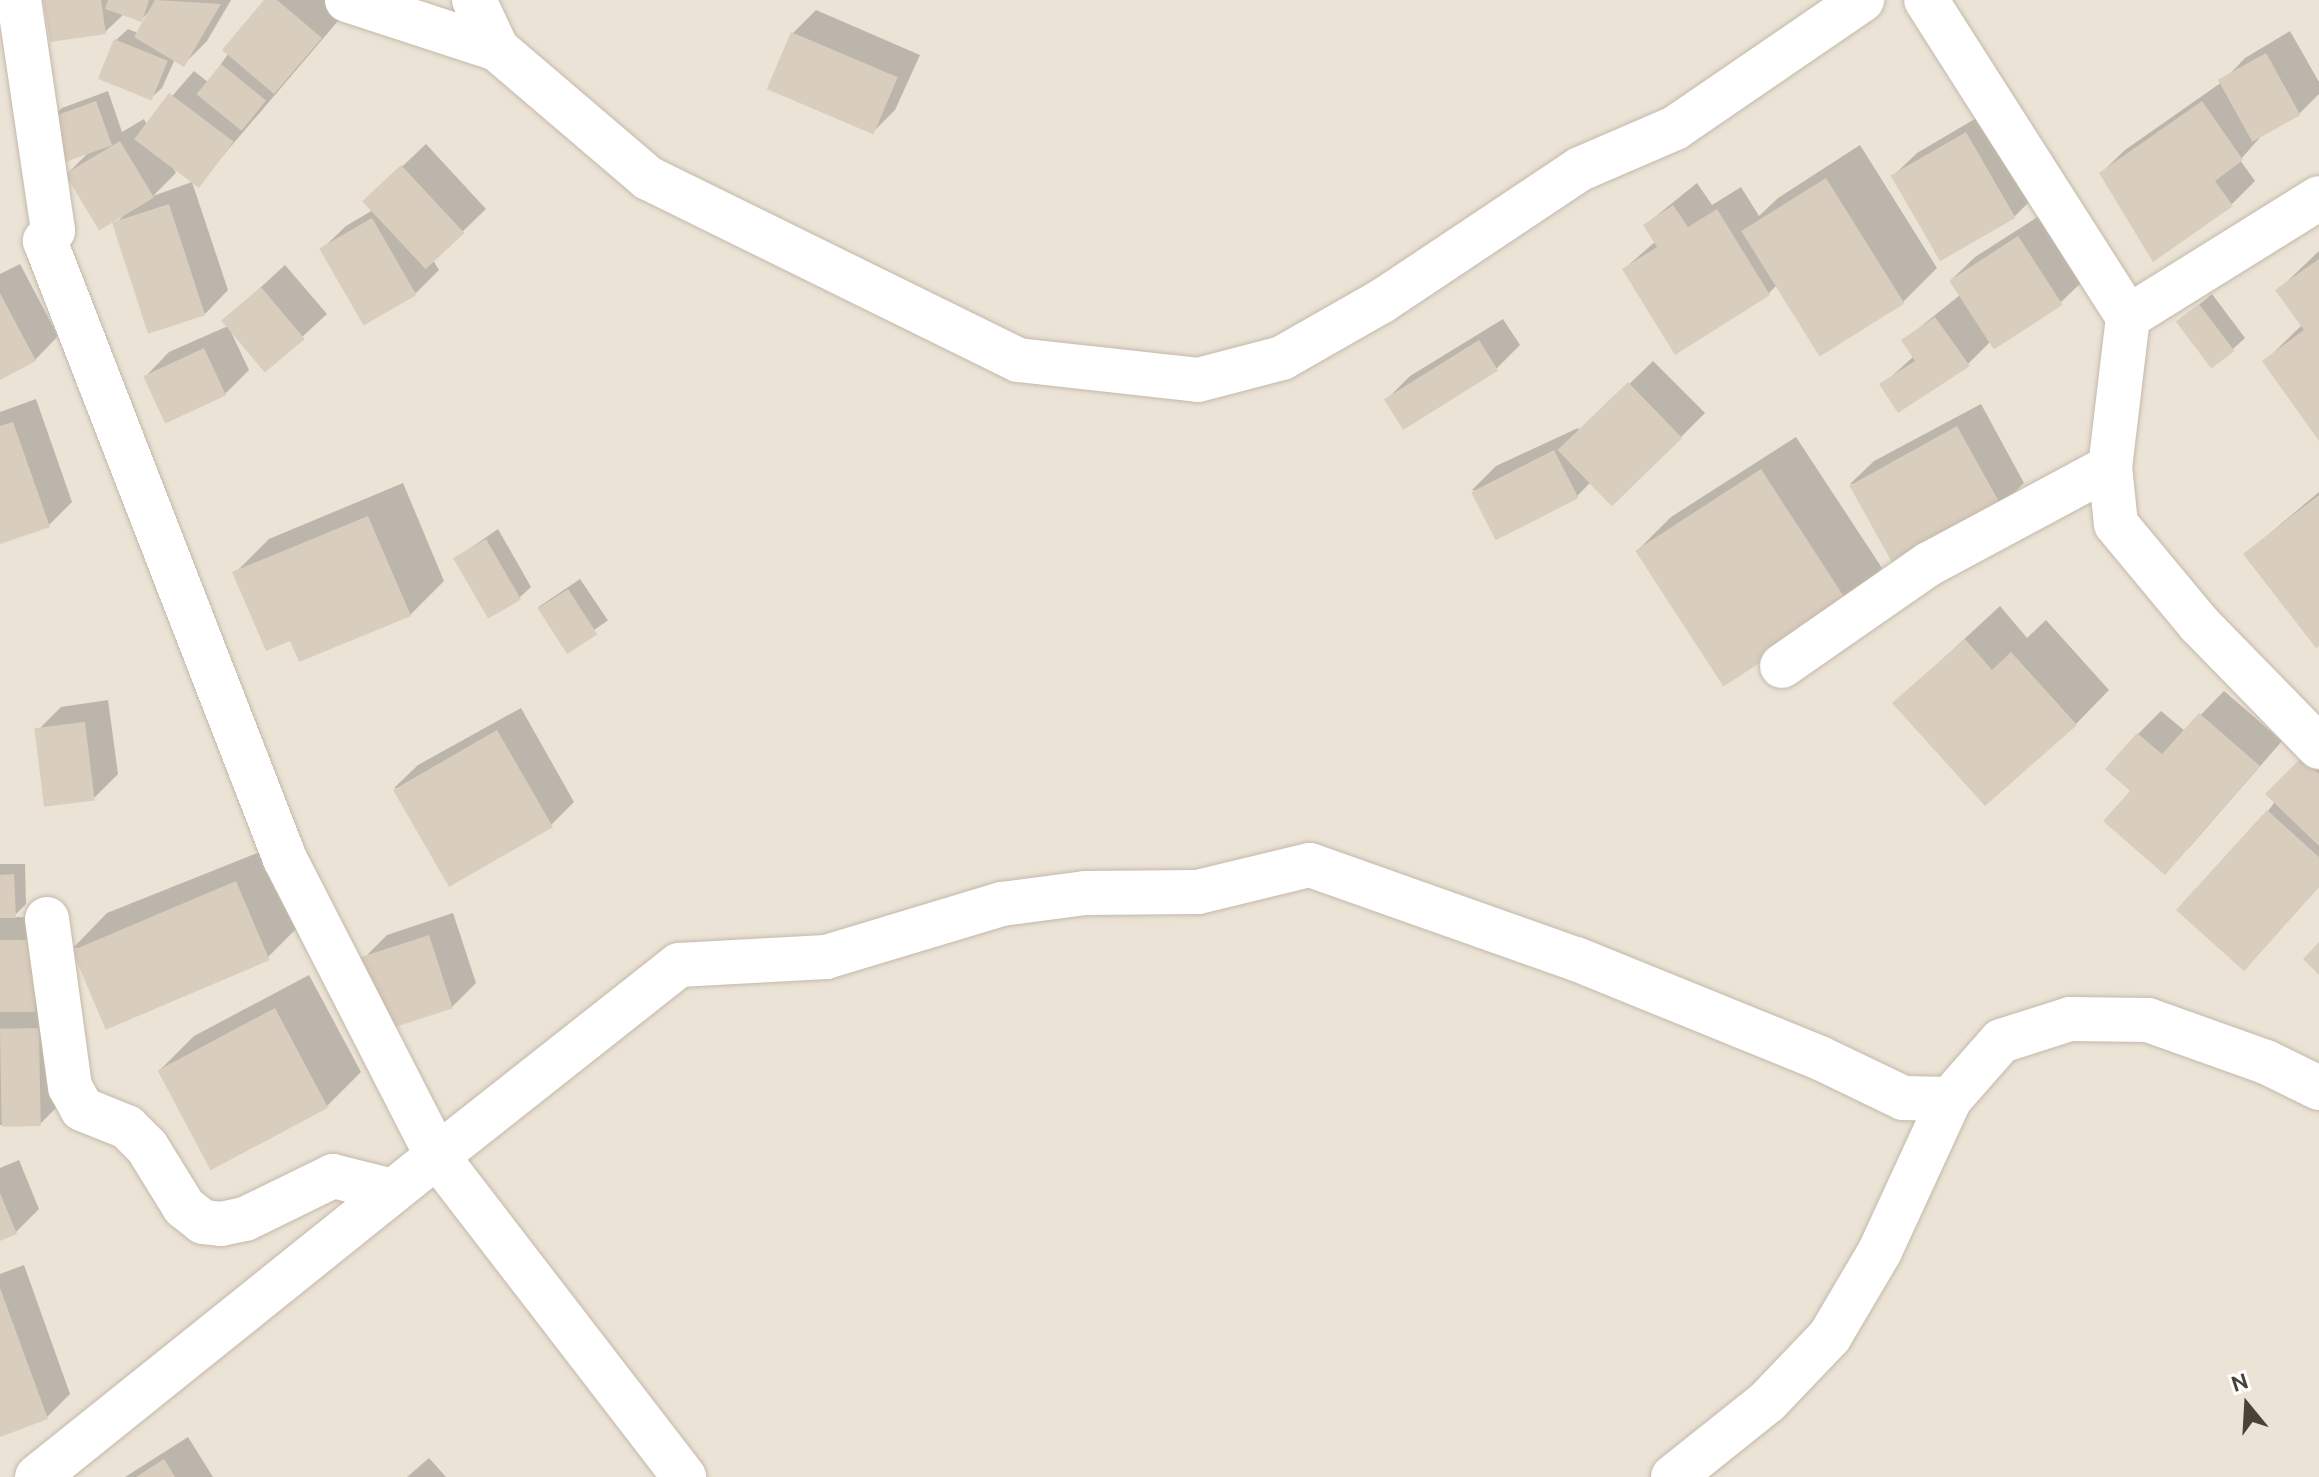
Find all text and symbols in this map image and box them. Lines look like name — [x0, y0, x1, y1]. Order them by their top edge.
north arrow — [2207, 1365, 2287, 1445]
text: N — [2228, 1367, 2251, 1396]

